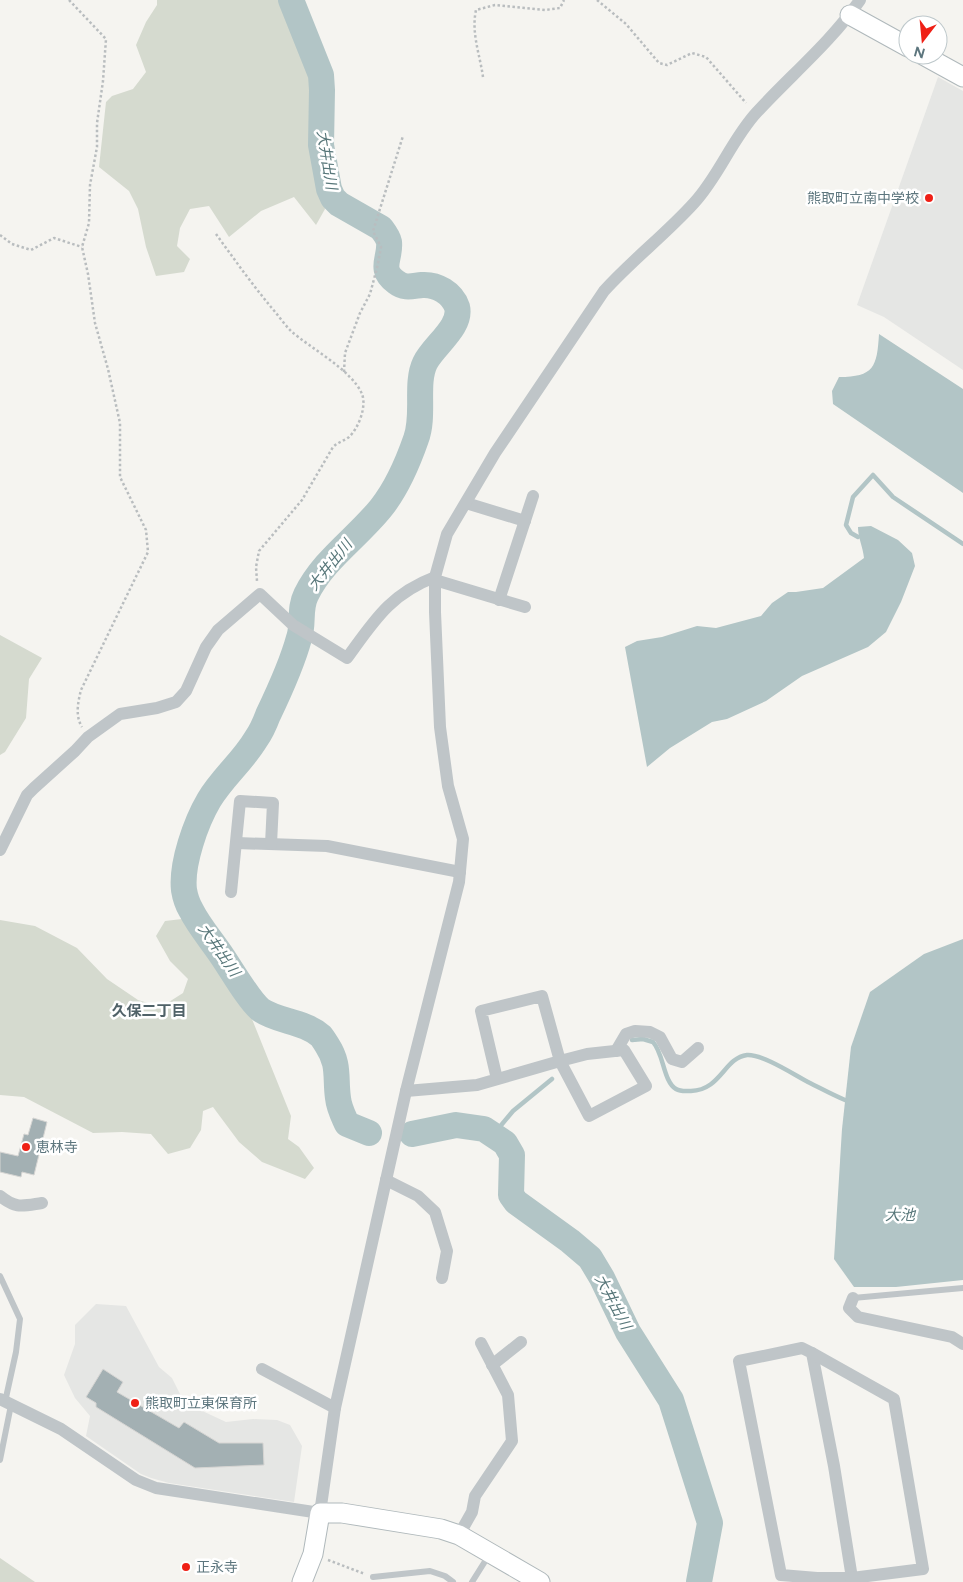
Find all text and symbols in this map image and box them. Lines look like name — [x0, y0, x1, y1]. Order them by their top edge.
north arrow — [898, 15, 948, 65]
text: N — [912, 42, 927, 62]
water label: 大井出川 — [313, 129, 341, 193]
place label: 熊取町立南中学校 — [807, 190, 919, 207]
marker: 熊取町立南中学校 — [923, 192, 935, 204]
water label: 大井出川 — [304, 534, 357, 594]
water label: 大井出川 — [194, 920, 245, 981]
district label: 久保二丁目 — [111, 1002, 187, 1020]
place label: 恵林寺 — [36, 1139, 78, 1156]
marker: 恵林寺 — [20, 1141, 32, 1153]
water label: 大池 — [885, 1206, 917, 1224]
water label: 大井出川 — [591, 1271, 636, 1334]
place label: 熊取町立東保育所 — [145, 1395, 257, 1412]
marker: 熊取町立東保育所 — [129, 1397, 141, 1409]
place label: 正永寺 — [196, 1559, 238, 1576]
marker: 正永寺 — [180, 1561, 192, 1573]

